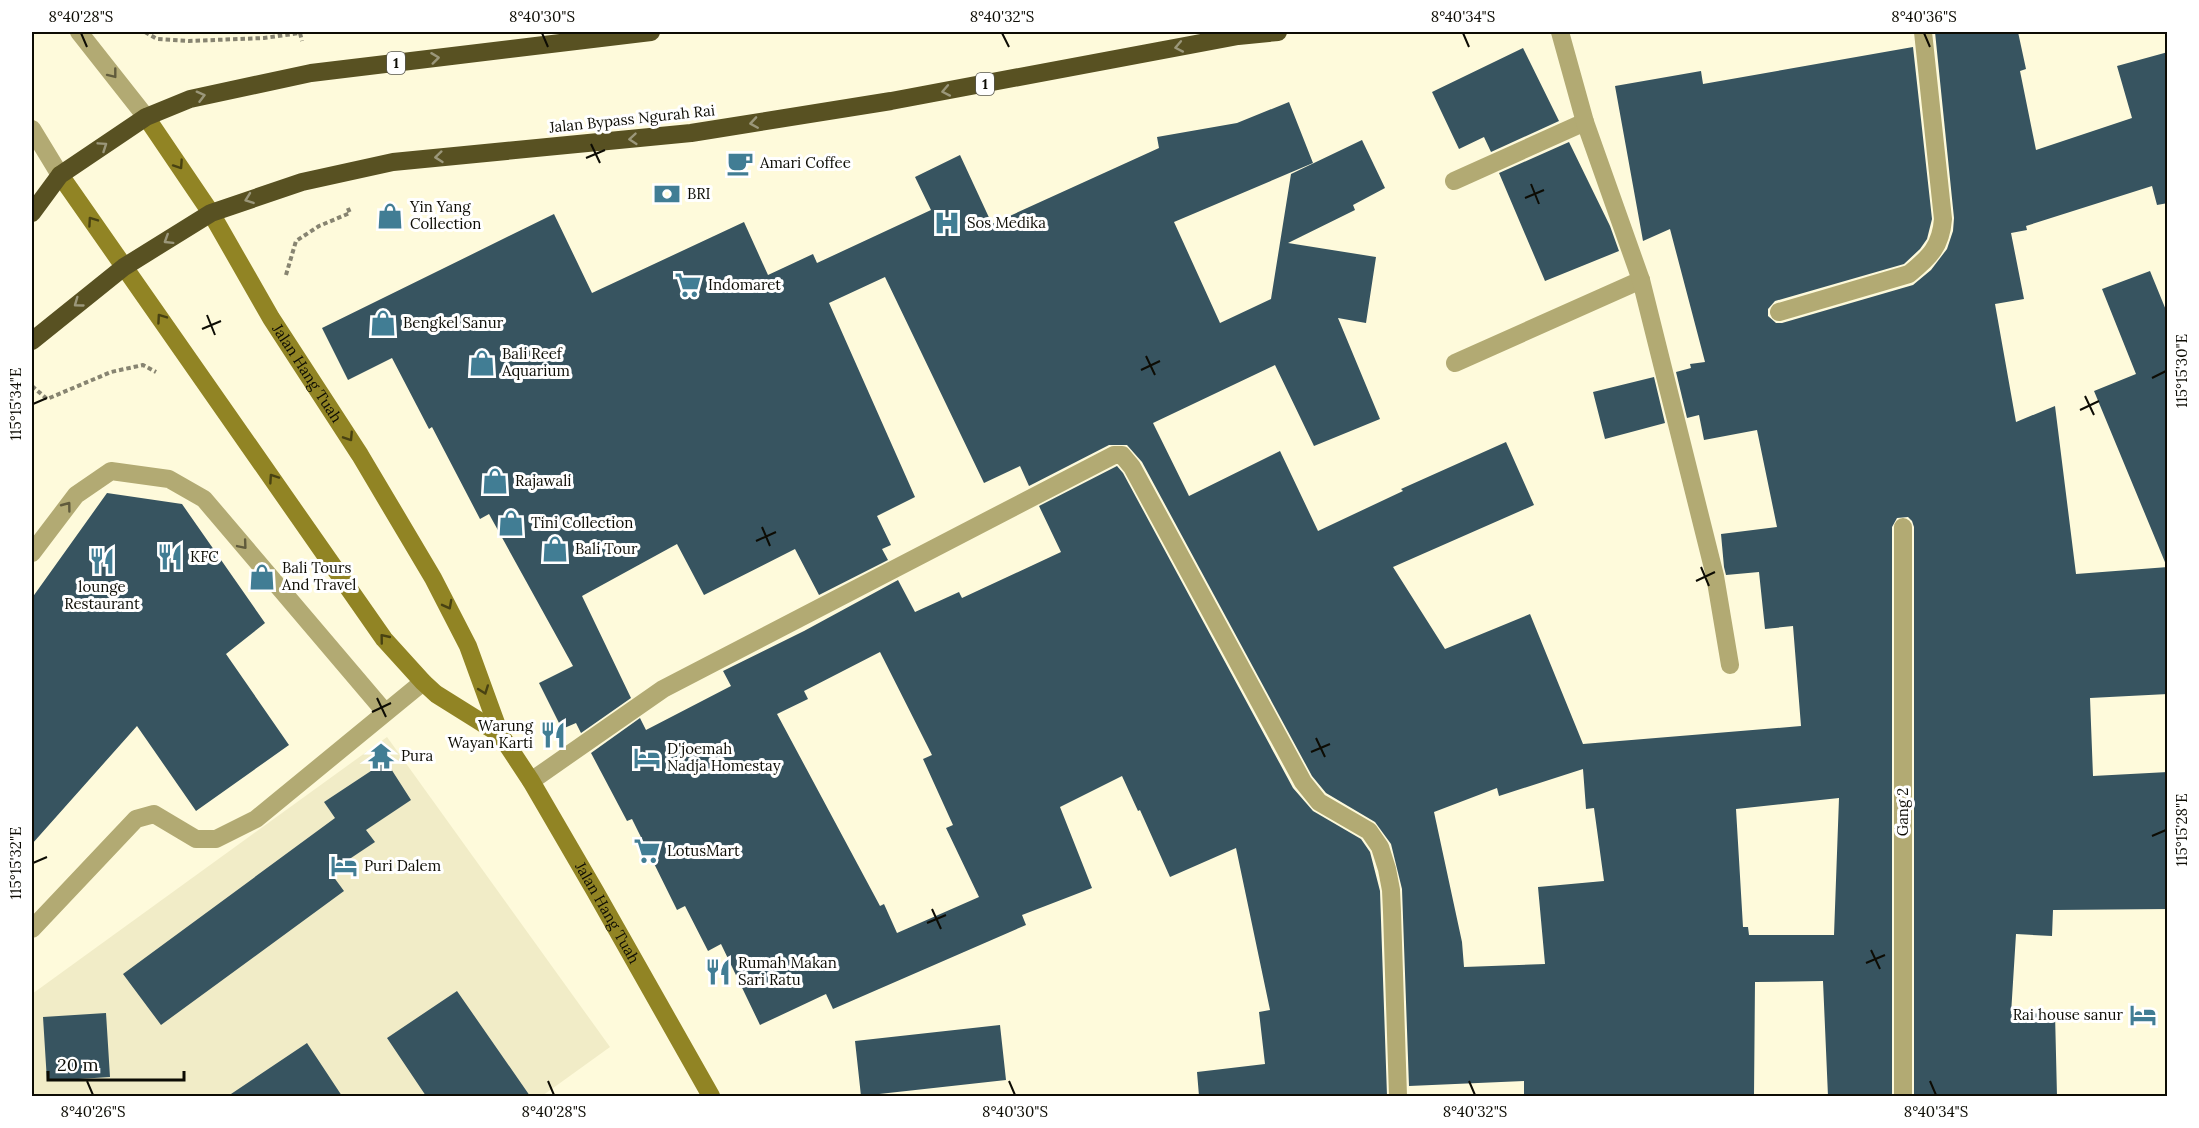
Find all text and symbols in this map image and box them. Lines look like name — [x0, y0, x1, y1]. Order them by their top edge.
text: 8°40'28"S — [49, 7, 113, 26]
text: 8°40'30"S — [509, 7, 575, 26]
text: 8°40'32"S — [970, 7, 1034, 26]
text: 8°40'34"S — [1431, 7, 1495, 26]
text: 8°40'36"S — [1891, 7, 1957, 26]
one-way arrow — [1174, 41, 1184, 53]
road number: 1 — [387, 52, 405, 74]
one-way arrow — [430, 52, 439, 65]
one-way arrow — [105, 67, 116, 78]
road number: 1 — [976, 73, 994, 95]
one-way arrow — [941, 84, 951, 97]
one-way arrow — [195, 91, 206, 103]
street label: Jalan Bypass Ngurah Rai — [547, 100, 716, 137]
one-way arrow — [749, 116, 759, 129]
one-way arrow — [628, 132, 637, 145]
one-way arrow — [97, 142, 108, 153]
cafe icon: Amari Coffee — [725, 148, 755, 178]
one-way arrow — [434, 150, 443, 163]
place label: Amari Coffee — [759, 153, 851, 172]
one-way arrow — [172, 159, 183, 170]
bank icon: BRI — [652, 179, 682, 209]
place label: BRI — [687, 184, 711, 203]
one-way arrow — [244, 192, 255, 204]
place label: Yin Yang Collection — [409, 197, 481, 233]
shop icon: Yin Yang Collection — [375, 201, 405, 231]
hospital icon: Sos Medika — [932, 208, 962, 238]
place label: Sos Medika — [967, 213, 1046, 232]
one-way arrow — [88, 217, 99, 228]
one-way arrow — [163, 233, 174, 244]
supermarket icon: Indomaret — [673, 270, 703, 300]
place label: Indomaret — [708, 275, 781, 294]
one-way arrow — [74, 296, 85, 307]
shop icon: Bengkel Sanur — [368, 308, 398, 338]
place label: Bengkel Sanur — [403, 313, 504, 332]
one-way arrow — [157, 314, 168, 325]
street label: Jalan Hang Tuah — [268, 319, 346, 426]
text: 115°15'30"E — [2172, 334, 2191, 408]
place label: Bali Reef Aquarium — [501, 344, 570, 380]
shop icon: Bali Reef Aquarium — [467, 348, 497, 378]
text: 115°15'34"E — [6, 368, 25, 440]
one-way arrow — [341, 431, 352, 442]
shop icon: Rajawali — [480, 466, 510, 496]
place label: Rajawali — [515, 471, 572, 490]
one-way arrow — [269, 473, 280, 484]
one-way arrow — [60, 502, 71, 513]
shop icon: Tini Collection — [496, 508, 526, 538]
place label: Tini Collection — [531, 513, 633, 532]
shop icon: Bali Tour — [540, 534, 570, 564]
one-way arrow — [236, 538, 247, 549]
place label: Bali Tour — [575, 539, 638, 558]
restaurant icon: KFC — [155, 542, 185, 572]
restaurant icon: lounge Restaurant — [87, 546, 117, 576]
place label: KFC — [190, 547, 219, 566]
place label: Bali Tours And Travel — [281, 558, 356, 594]
shop icon: Bali Tours And Travel — [247, 562, 277, 592]
place label: lounge Restaurant — [64, 577, 140, 613]
one-way arrow — [441, 599, 452, 610]
one-way arrow — [381, 633, 392, 644]
one-way arrow — [477, 684, 489, 695]
place label: Warung Wayan Karti — [448, 716, 534, 752]
restaurant icon: Warung Wayan Karti — [538, 720, 568, 750]
place label: D'joemah Nadja Homestay — [667, 739, 781, 775]
temple icon: Pura — [366, 741, 396, 771]
hotel icon: D'joemah Nadja Homestay — [632, 743, 662, 773]
place label: Pura — [401, 746, 433, 765]
street label: Gang 2 — [1893, 788, 1912, 836]
text: 115°15'28"E — [2172, 794, 2191, 866]
text: 115°15'32"E — [6, 827, 25, 899]
supermarket icon: LotusMart — [632, 836, 662, 866]
place label: LotusMart — [667, 841, 740, 860]
hotel icon: Puri Dalem — [329, 851, 359, 881]
place label: Puri Dalem — [364, 856, 441, 875]
street label: Jalan Hang Tuah — [571, 858, 644, 967]
place label: Rumah Makan Sari Ratu — [738, 953, 837, 989]
restaurant icon: Rumah Makan Sari Ratu — [703, 957, 733, 987]
hotel icon: Rai house sanur — [2128, 1000, 2158, 1030]
place label: Rai house sanur — [2013, 1005, 2124, 1024]
scale bar — [48, 1044, 184, 1082]
text: 20 m — [57, 1053, 99, 1076]
text: 8°40'26"S — [60, 1102, 126, 1121]
text: 8°40'28"S — [522, 1102, 586, 1121]
text: 8°40'30"S — [982, 1102, 1048, 1121]
text: 8°40'32"S — [1443, 1102, 1507, 1121]
text: 8°40'34"S — [1904, 1102, 1968, 1121]

